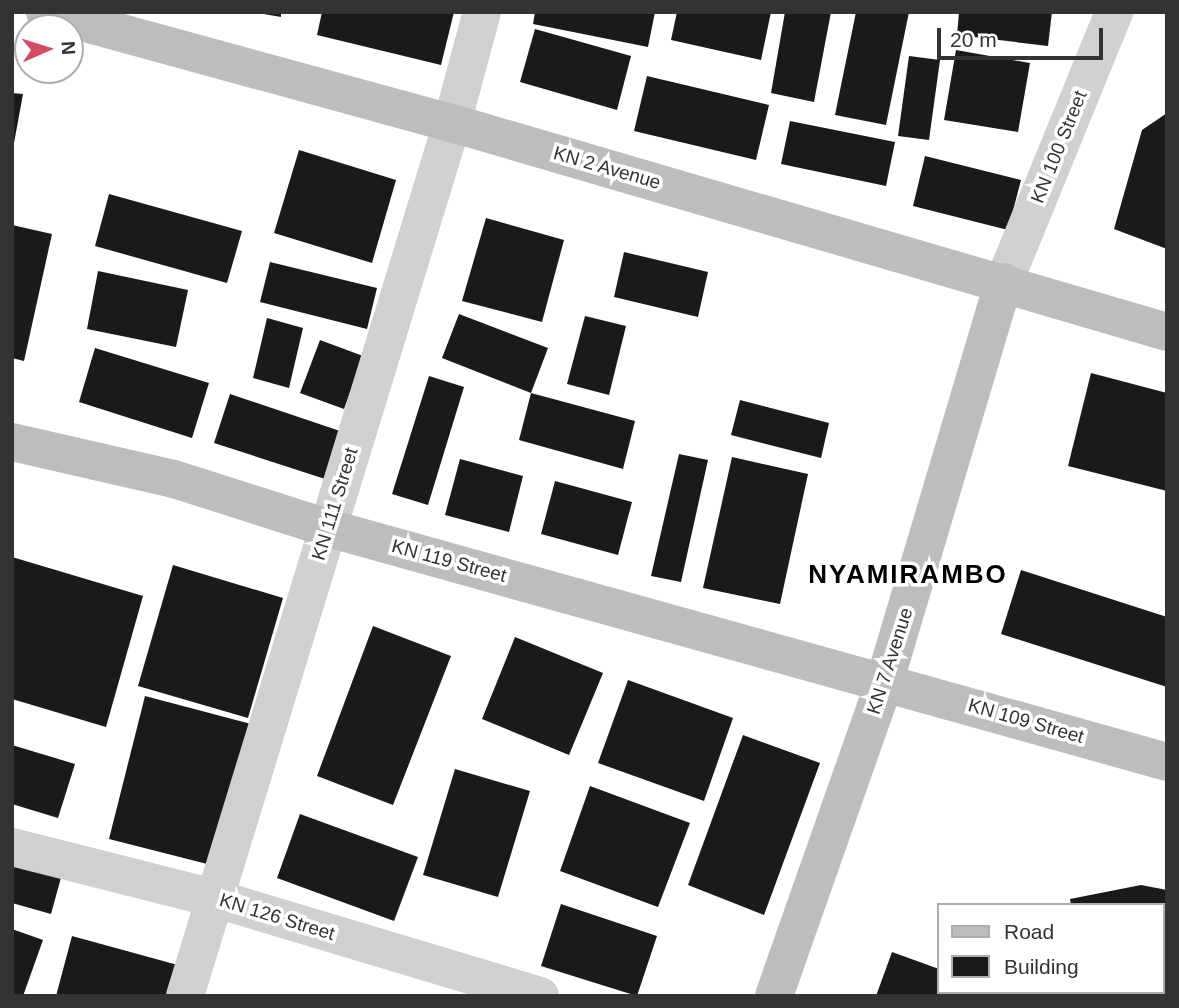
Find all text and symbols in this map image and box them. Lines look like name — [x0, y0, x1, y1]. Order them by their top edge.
north arrow — [14, 14, 84, 84]
scale bar — [941, 14, 1107, 58]
text: 20 m — [950, 28, 997, 51]
text: N — [58, 41, 79, 55]
street label: KN 100 Street — [1026, 87, 1092, 207]
street label: KN 2 Avenue — [550, 142, 664, 194]
street label: KN 111 Street — [307, 445, 363, 563]
street label: KN 119 Street — [389, 535, 509, 587]
district label: NYAMIRAMBO — [809, 559, 1007, 591]
street label: KN 7 Avenue — [862, 604, 918, 718]
street label: KN 109 Street — [965, 694, 1087, 748]
street label: KN 126 Street — [217, 889, 337, 945]
legend — [937, 903, 1165, 994]
text: Road — [1004, 920, 1054, 943]
text: Building — [1004, 955, 1079, 978]

